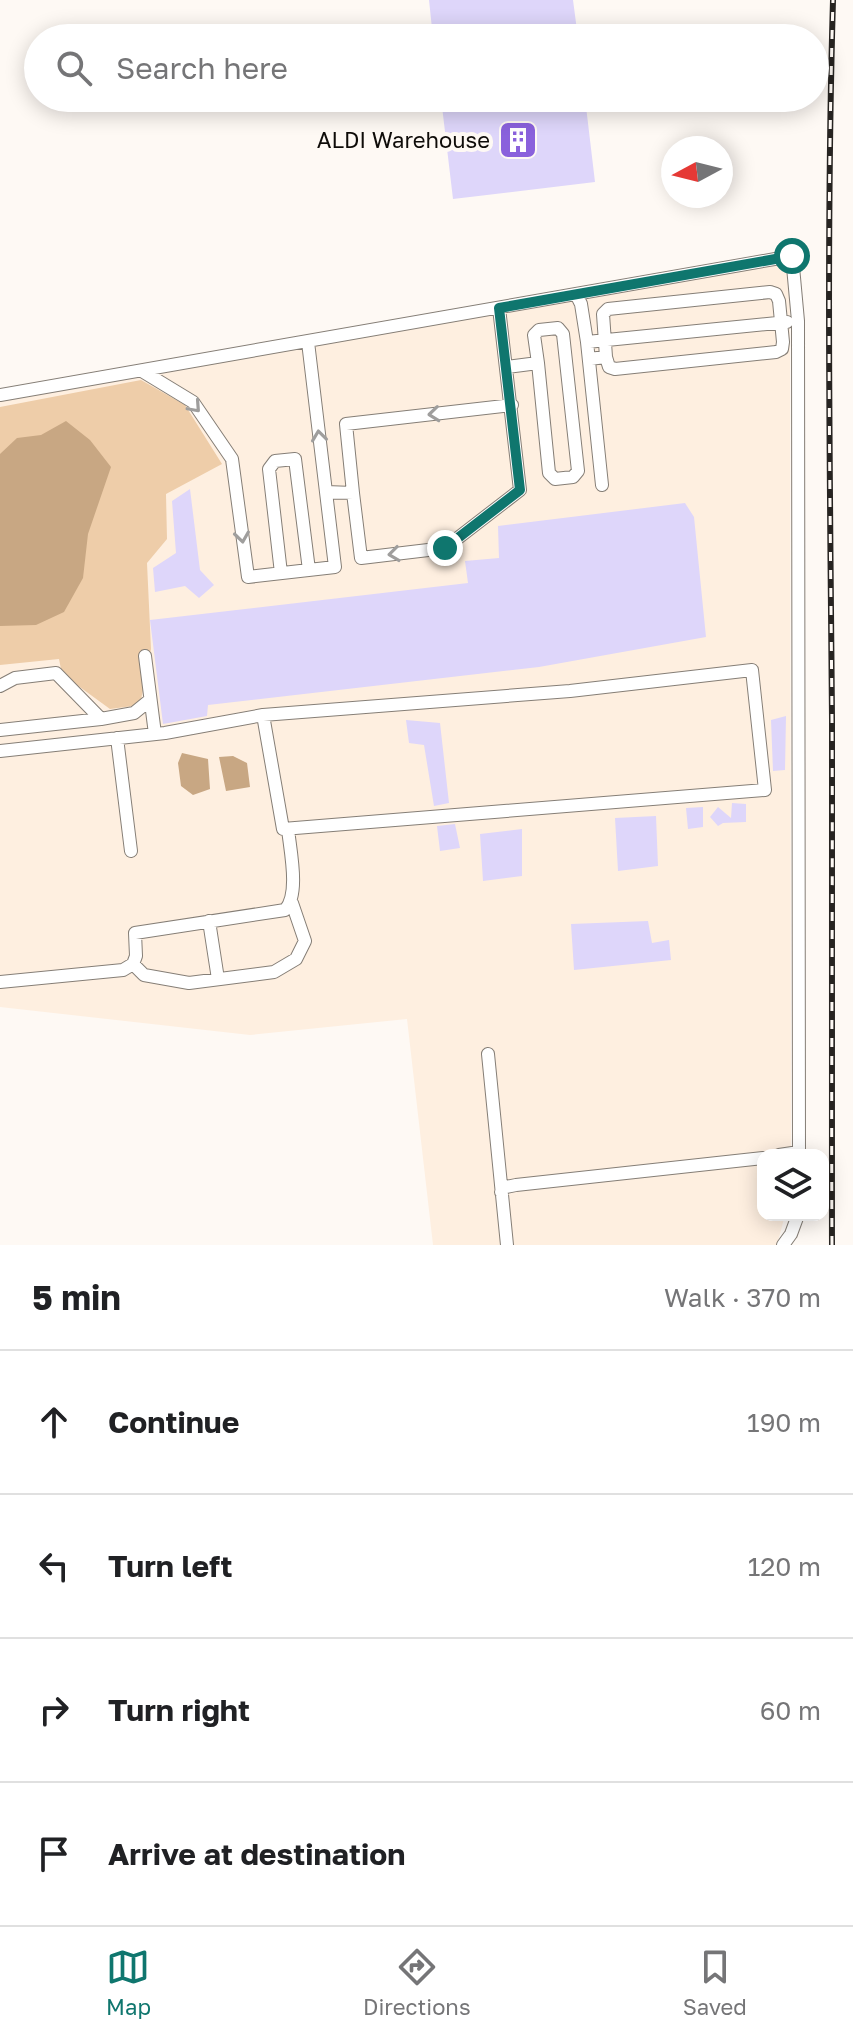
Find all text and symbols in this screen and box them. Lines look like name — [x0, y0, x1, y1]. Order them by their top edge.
search box — [24, 24, 829, 112]
icon: search — [52, 46, 96, 90]
text: Search here — [116, 50, 288, 86]
building icon: ALDI Warehouse — [497, 119, 539, 161]
place label: ALDI Warehouse — [317, 126, 490, 153]
north arrow — [661, 136, 733, 208]
route start — [774, 238, 810, 274]
one-way arrow — [186, 398, 200, 412]
one-way arrow — [427, 405, 440, 422]
one-way arrow — [311, 429, 328, 442]
route end — [427, 530, 463, 566]
one-way arrow — [234, 531, 251, 544]
one-way arrow — [387, 545, 400, 562]
map controls — [757, 1149, 829, 1221]
button: layers — [757, 1149, 829, 1221]
text: 5 min — [32, 1277, 121, 1317]
text: Walk · 370 m — [664, 1282, 821, 1313]
icon: ahead — [32, 1400, 76, 1444]
text: Continue — [108, 1404, 239, 1440]
text: 190 m — [747, 1407, 821, 1438]
icon: left — [32, 1544, 76, 1588]
text: Turn left — [108, 1548, 233, 1584]
text: 120 m — [748, 1551, 821, 1582]
icon: right — [32, 1688, 76, 1732]
text: Turn right — [108, 1692, 250, 1728]
text: 60 m — [760, 1695, 821, 1726]
icon: arrive — [32, 1832, 76, 1876]
text: Arrive at destination — [108, 1836, 405, 1872]
tab: Map — [106, 1945, 151, 2020]
tab: Directions — [363, 1945, 471, 2020]
tab: Saved — [683, 1945, 747, 2020]

